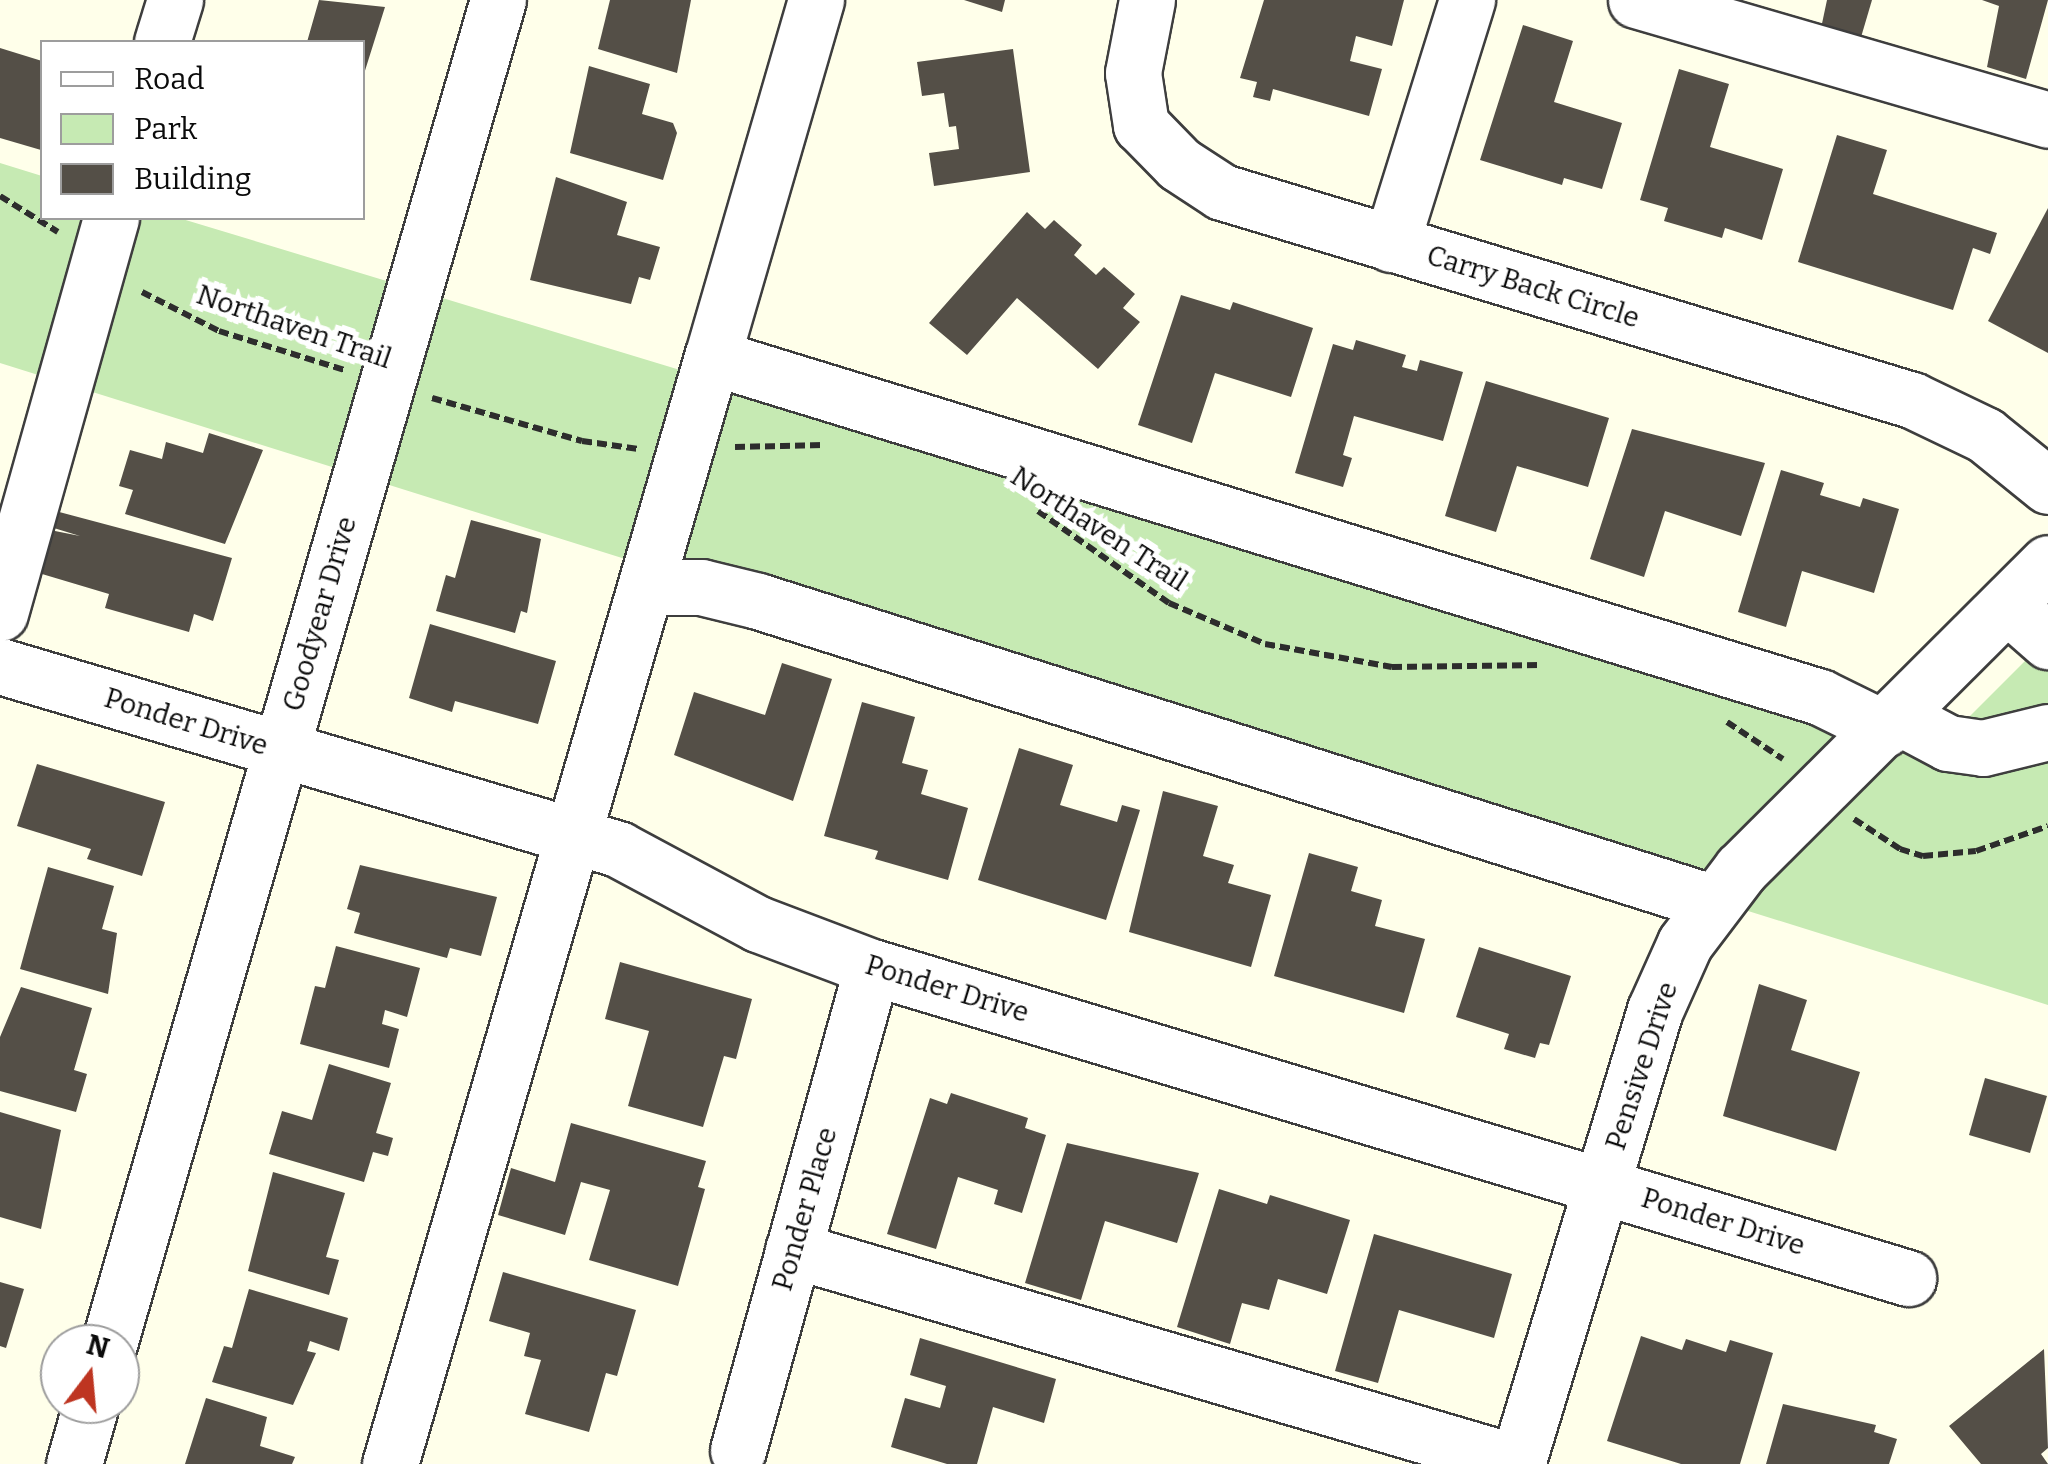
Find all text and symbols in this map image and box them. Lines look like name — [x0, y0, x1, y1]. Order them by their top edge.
legend — [40, 40, 365, 220]
text: Road — [134, 61, 205, 97]
text: Park — [134, 111, 197, 147]
text: Building — [134, 161, 252, 197]
street label: Carry Back Circle — [1423, 239, 1643, 335]
street label: Northaven Trail — [192, 278, 396, 376]
street label: Northaven Trail — [1004, 459, 1194, 599]
street label: Goodyear Drive — [276, 513, 364, 715]
street label: Ponder Drive — [100, 681, 272, 763]
street label: Ponder Drive — [861, 948, 1033, 1030]
street label: Pensive Drive — [1599, 978, 1685, 1154]
street label: Ponder Place — [766, 1123, 844, 1295]
street label: Ponder Drive — [1637, 1181, 1809, 1263]
north arrow — [40, 1324, 140, 1424]
text: N — [83, 1328, 113, 1365]

